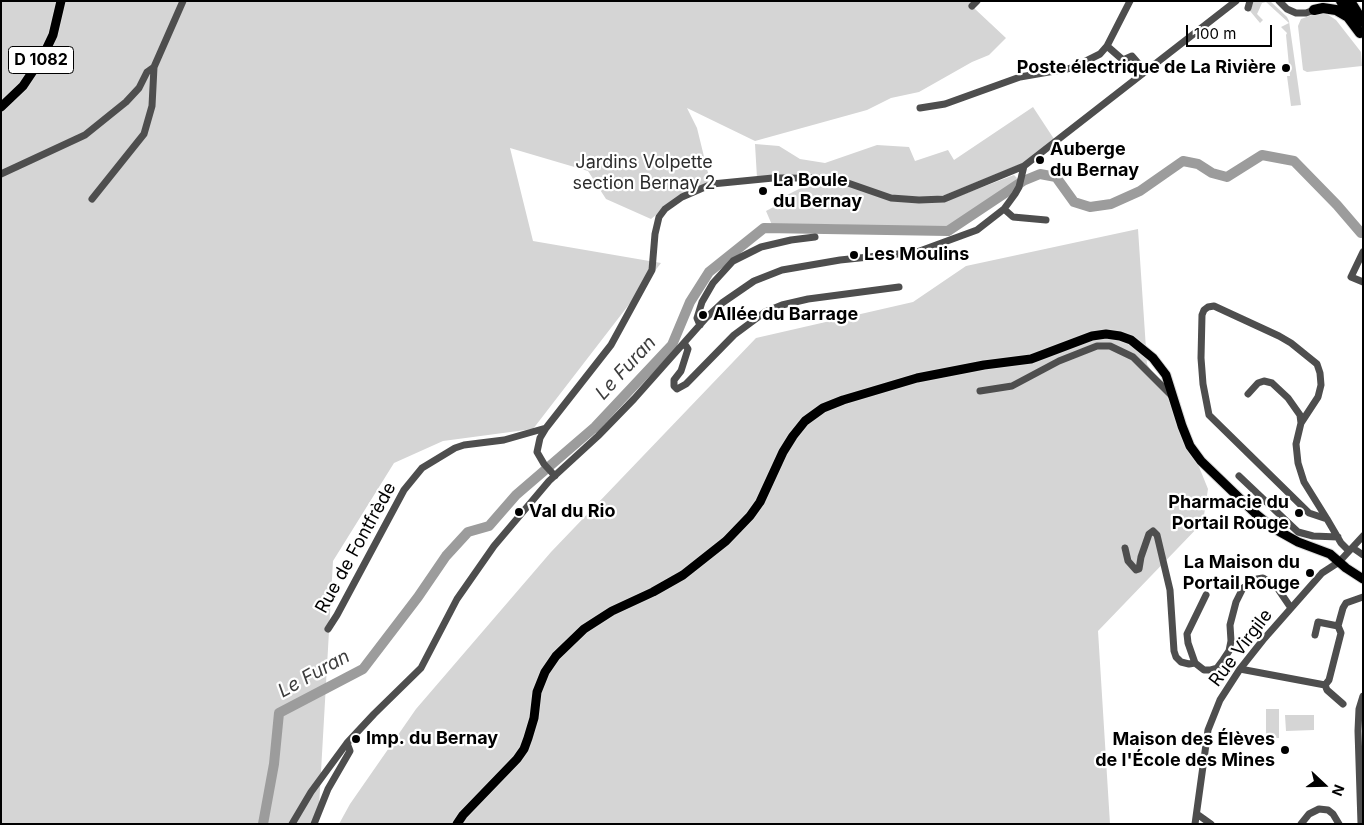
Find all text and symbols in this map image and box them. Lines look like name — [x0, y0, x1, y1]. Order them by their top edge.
scale bar — [1189, 15, 1275, 47]
text: 100 m — [1194, 24, 1236, 43]
road number: D 1082 — [8, 46, 74, 74]
place label: Poste électrique de La Rivière — [1017, 57, 1276, 79]
marker: Poste électrique de La Rivière — [1280, 62, 1292, 74]
place label: Auberge du Bernay — [1050, 139, 1139, 182]
park label: Jardins Volpette section Bernay 2 — [573, 152, 715, 194]
marker: Auberge du Bernay — [1034, 154, 1046, 166]
place label: La Boule du Bernay — [773, 170, 862, 212]
marker: La Boule du Bernay — [757, 185, 769, 197]
place label: Les Moulins — [864, 244, 969, 266]
marker: Les Moulins — [848, 249, 860, 261]
place label: Allée du Barrage — [713, 304, 858, 326]
marker: Allée du Barrage — [697, 309, 709, 321]
water label: Le Furan — [591, 331, 661, 405]
street label: Rue de Fontfrède — [311, 479, 401, 617]
place label: Pharmacie du Portail Rouge — [1168, 492, 1289, 534]
place label: Val du Rio — [529, 501, 616, 523]
marker: Val du Rio — [513, 506, 525, 518]
marker: Pharmacie du Portail Rouge — [1293, 507, 1305, 519]
place label: La Maison du Portail Rouge — [1183, 552, 1300, 594]
marker: La Maison du Portail Rouge — [1304, 567, 1316, 579]
street label: Rue Virgile — [1205, 605, 1277, 691]
water label: Le Furan — [274, 645, 354, 703]
place label: Imp. du Bernay — [366, 728, 498, 750]
place label: Maison des Élèves de l'École des Mines — [1095, 729, 1275, 772]
marker: Imp. du Bernay — [350, 733, 362, 745]
marker: Maison des Élèves de l'École des Mines — [1279, 744, 1291, 756]
north arrow — [1299, 760, 1349, 810]
text: N — [1329, 783, 1348, 799]

